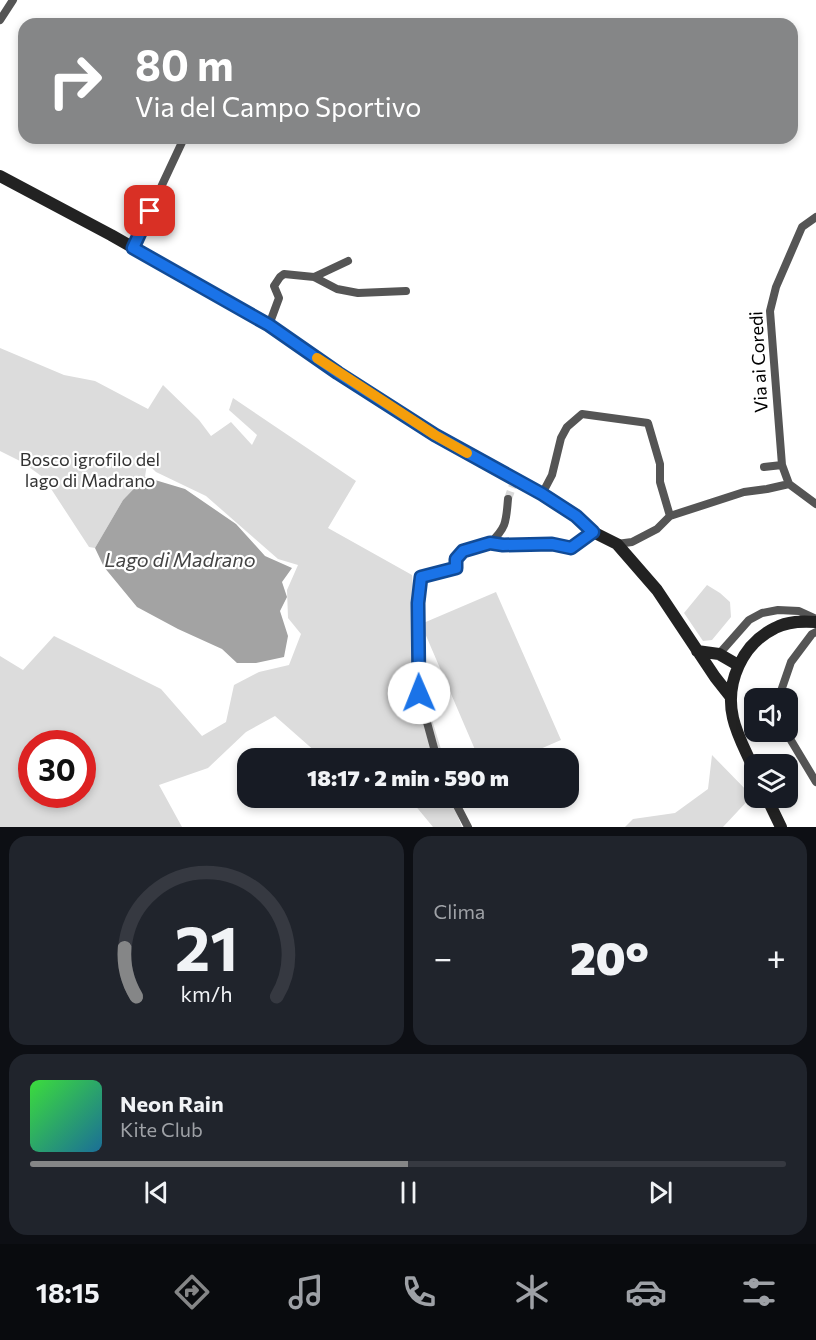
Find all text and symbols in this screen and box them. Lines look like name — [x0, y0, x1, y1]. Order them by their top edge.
text: 80 m — [135, 38, 234, 90]
icon: right — [36, 42, 114, 120]
text: Via del Campo Sportivo — [135, 90, 421, 123]
pin — [124, 185, 175, 236]
icon: arrive — [133, 194, 166, 227]
street label: Via ai Coredi — [744, 311, 772, 413]
park label: Bosco igrofilo del lago di Madrano — [20, 448, 160, 491]
water label: Lago di Madrano — [104, 547, 256, 571]
position arrow — [387, 661, 451, 725]
map controls — [744, 688, 798, 808]
button: sound — [744, 688, 798, 742]
speed limit sign: 30 — [18, 730, 96, 808]
button: layers — [744, 754, 798, 808]
text: 18:17 · 2 min · 590 m — [307, 764, 509, 791]
text: Clima — [434, 899, 485, 923]
text: 21 — [174, 908, 238, 984]
text: 20° — [570, 929, 649, 984]
text: − — [434, 936, 452, 977]
text: + — [767, 936, 786, 977]
text: km/h — [180, 981, 232, 1007]
text: Neon Rain — [120, 1090, 224, 1117]
text: Kite Club — [120, 1117, 203, 1141]
icon: previous — [140, 1176, 173, 1209]
icon: pause — [392, 1176, 425, 1209]
icon: next — [644, 1176, 677, 1209]
icon: directions — [171, 1271, 213, 1313]
icon: music — [285, 1271, 327, 1313]
icon: phone — [398, 1271, 440, 1313]
icon: climate — [511, 1271, 553, 1313]
icon: car — [625, 1271, 667, 1313]
icon: filters — [738, 1271, 780, 1313]
text: 18:15 — [36, 1276, 100, 1309]

